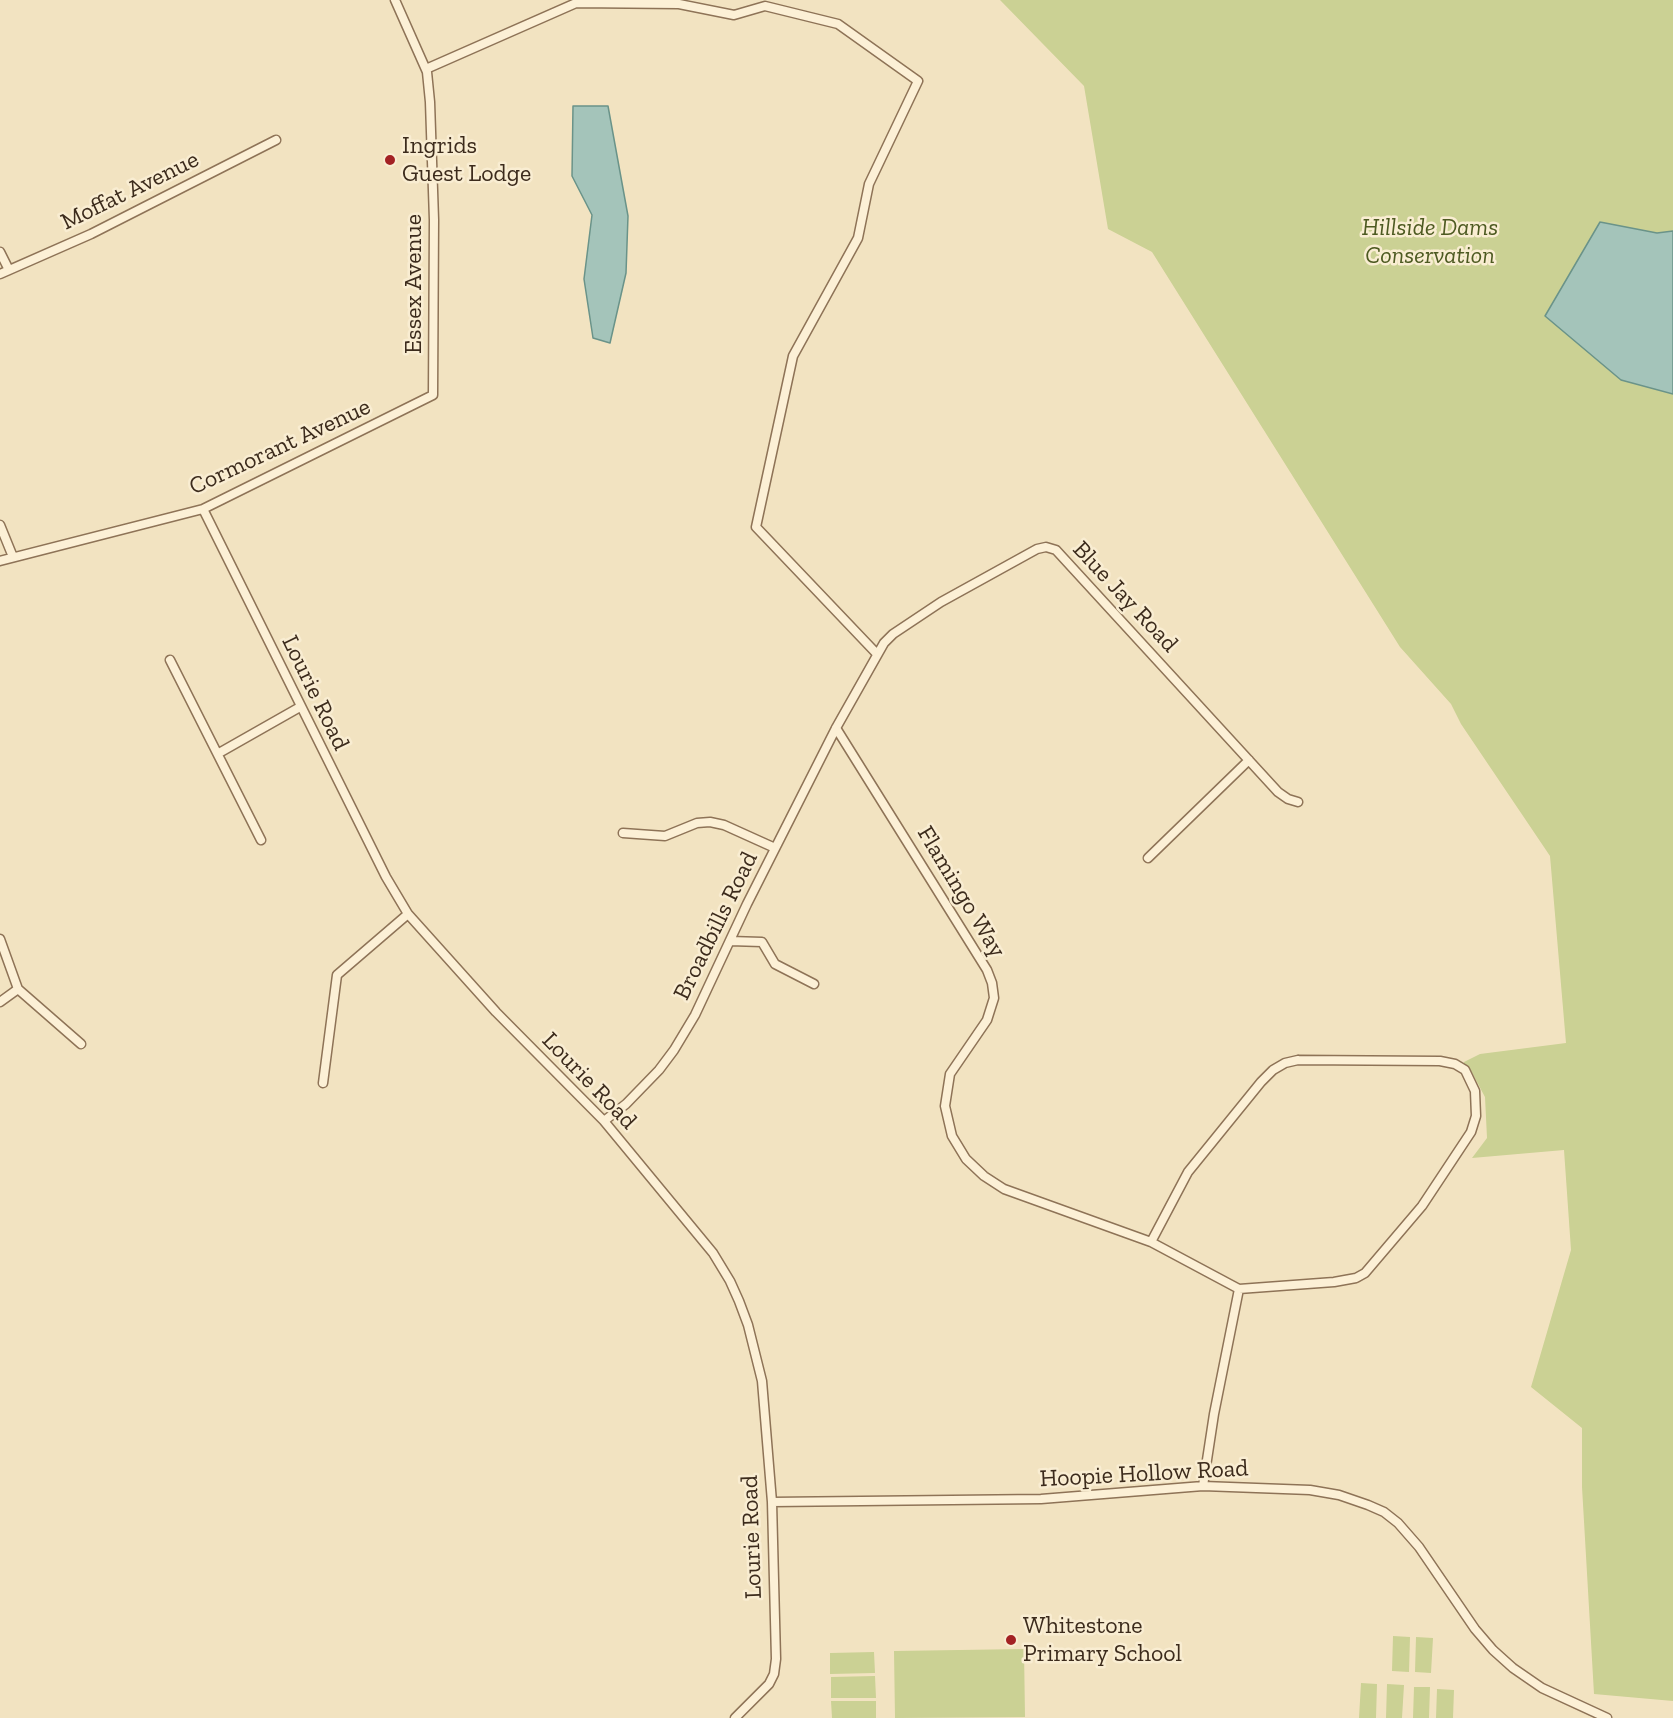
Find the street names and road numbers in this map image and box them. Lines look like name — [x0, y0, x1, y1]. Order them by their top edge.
street label: Moffat Avenue — [56, 145, 204, 237]
street label: Essex Avenue — [400, 214, 428, 354]
street label: Cormorant Avenue — [185, 392, 375, 502]
street label: Blue Jay Road — [1066, 535, 1184, 659]
street label: Lourie Road — [275, 631, 355, 755]
street label: Flamingo Way — [910, 821, 1012, 963]
street label: Broadbills Road — [668, 847, 764, 1005]
street label: Lourie Road — [536, 1026, 642, 1136]
street label: Hoopie Hollow Road — [1039, 1454, 1249, 1494]
street label: Lourie Road — [735, 1475, 769, 1599]

